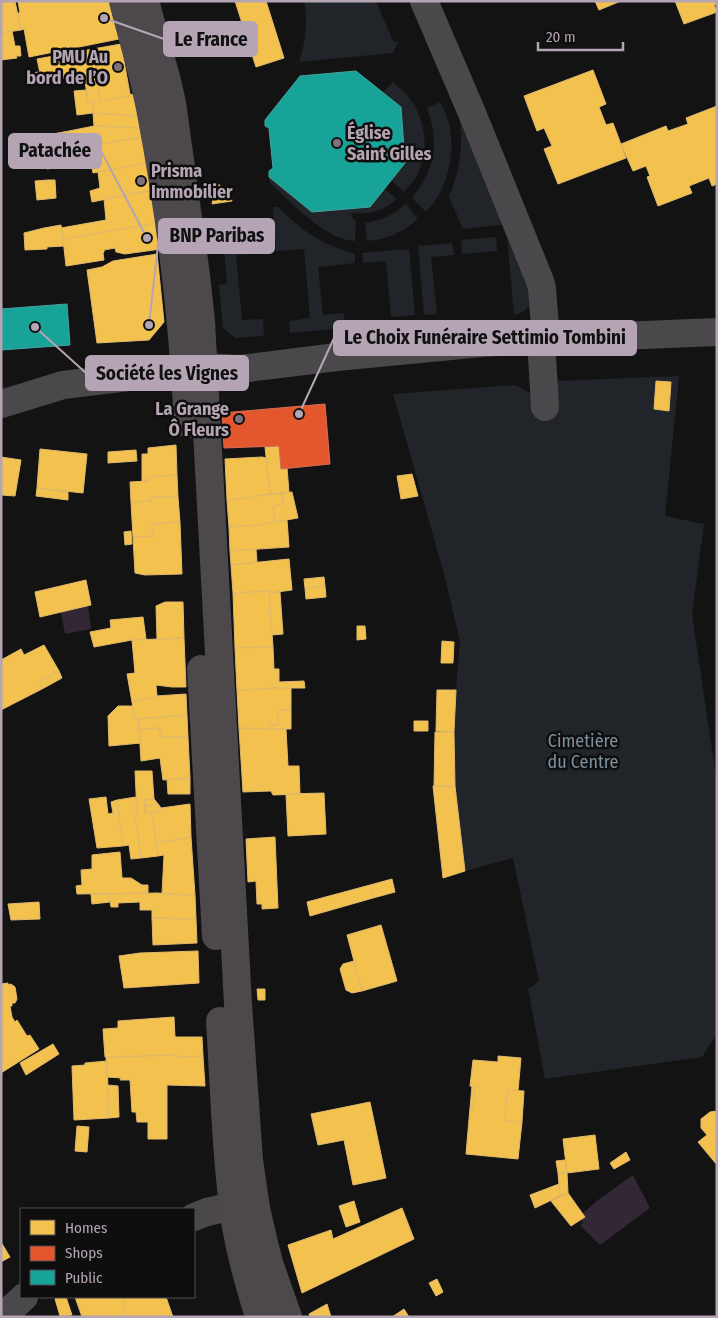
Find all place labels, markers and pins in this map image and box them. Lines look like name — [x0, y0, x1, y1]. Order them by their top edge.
callout: Le France — [164, 22, 257, 56]
place label: PMU Au bord de l’O — [26, 46, 108, 89]
marker: PMU Au bord de l’O — [112, 61, 124, 73]
place label: Église Saint Gilles — [347, 121, 432, 165]
callout: Patachée — [9, 134, 101, 168]
marker: Église Saint Gilles — [331, 137, 343, 149]
place label: Prisma Immobilier — [151, 160, 233, 203]
marker: Prisma Immobilier — [135, 175, 147, 187]
callout: BNP Paribas — [159, 219, 274, 253]
callout: Le Choix Funéraire Settimio Tombini — [334, 321, 636, 355]
callout: Société les Vignes — [86, 356, 248, 390]
place label: La Grange Ô Fleurs — [155, 398, 229, 441]
marker: La Grange Ô Fleurs — [233, 413, 245, 425]

